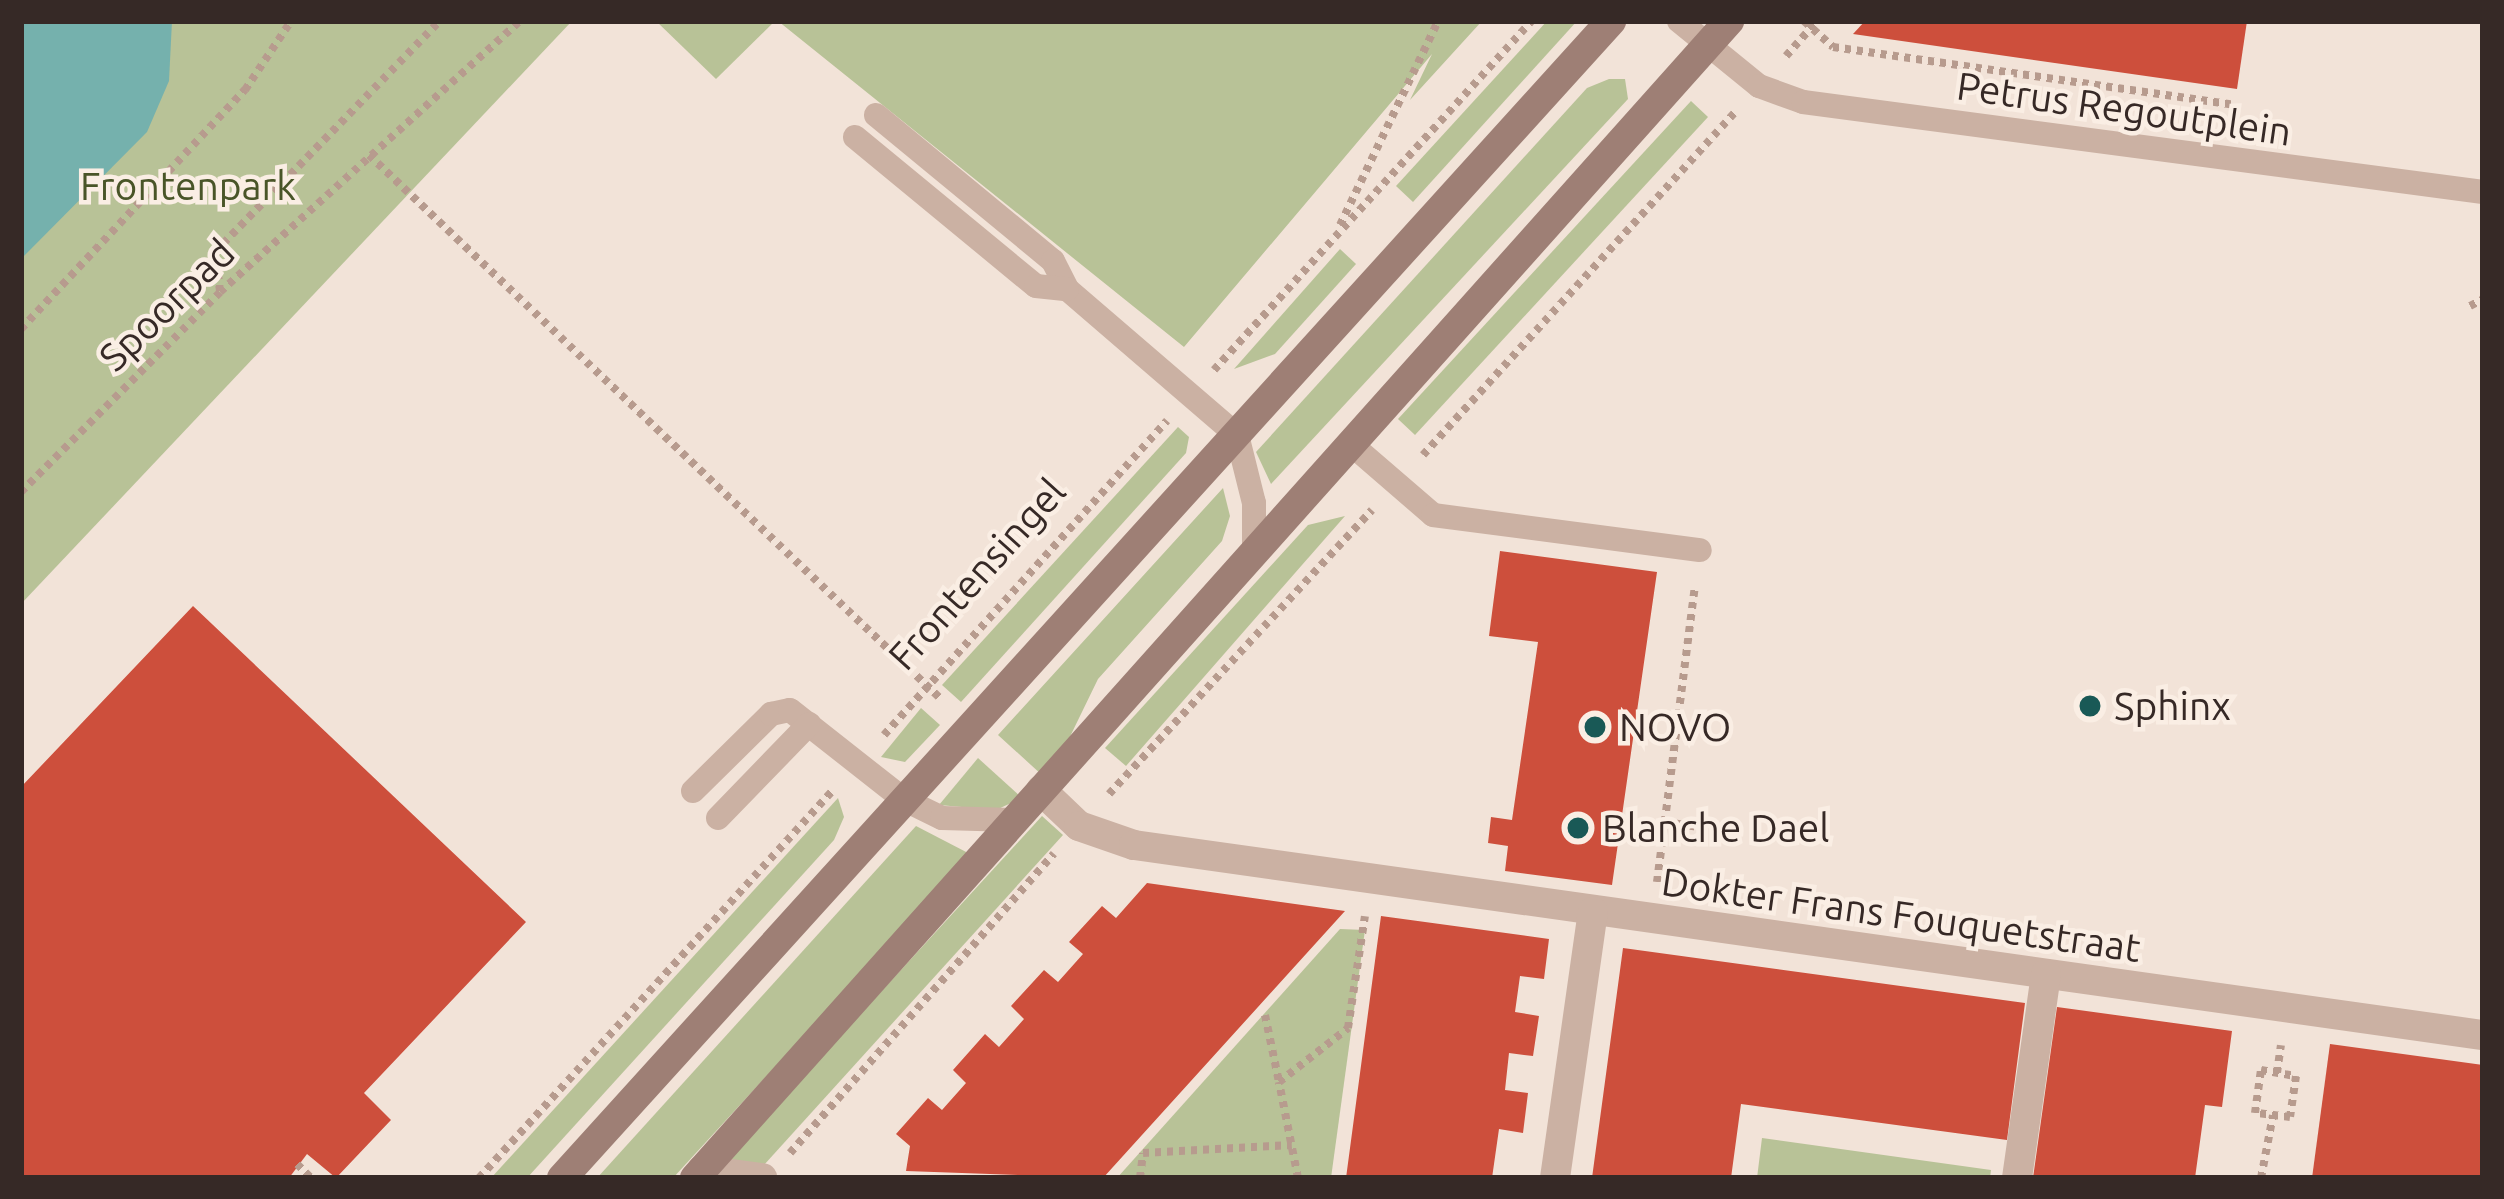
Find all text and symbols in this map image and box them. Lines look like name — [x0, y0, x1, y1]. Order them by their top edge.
street label: Petrus Regoutplein — [1954, 62, 2294, 156]
park label: Frontenpark — [80, 163, 296, 209]
street label: Spoorpad — [90, 229, 244, 381]
street label: Frontensingel — [879, 469, 1075, 679]
place label: Sphinx — [2114, 683, 2231, 729]
marker: Sphinx — [2077, 693, 2103, 719]
place label: NOVO — [1619, 704, 1731, 750]
marker: NOVO — [1582, 714, 1608, 740]
place label: Blanche Dael — [1602, 805, 1830, 851]
marker: Blanche Dael — [1565, 815, 1591, 841]
street label: Dokter Frans Fouquetstraat — [1659, 858, 2143, 972]

